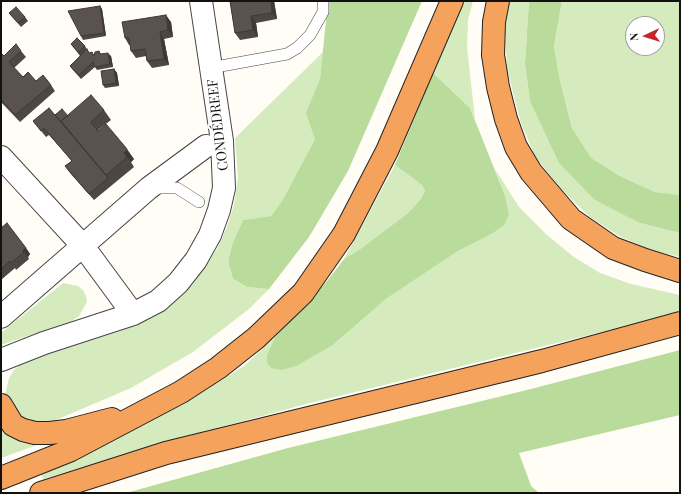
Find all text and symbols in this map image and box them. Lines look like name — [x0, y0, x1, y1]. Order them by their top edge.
north arrow — [625, 16, 665, 56]
text: N — [626, 32, 641, 41]
street label: CONDÉDREEF — [204, 78, 232, 172]

